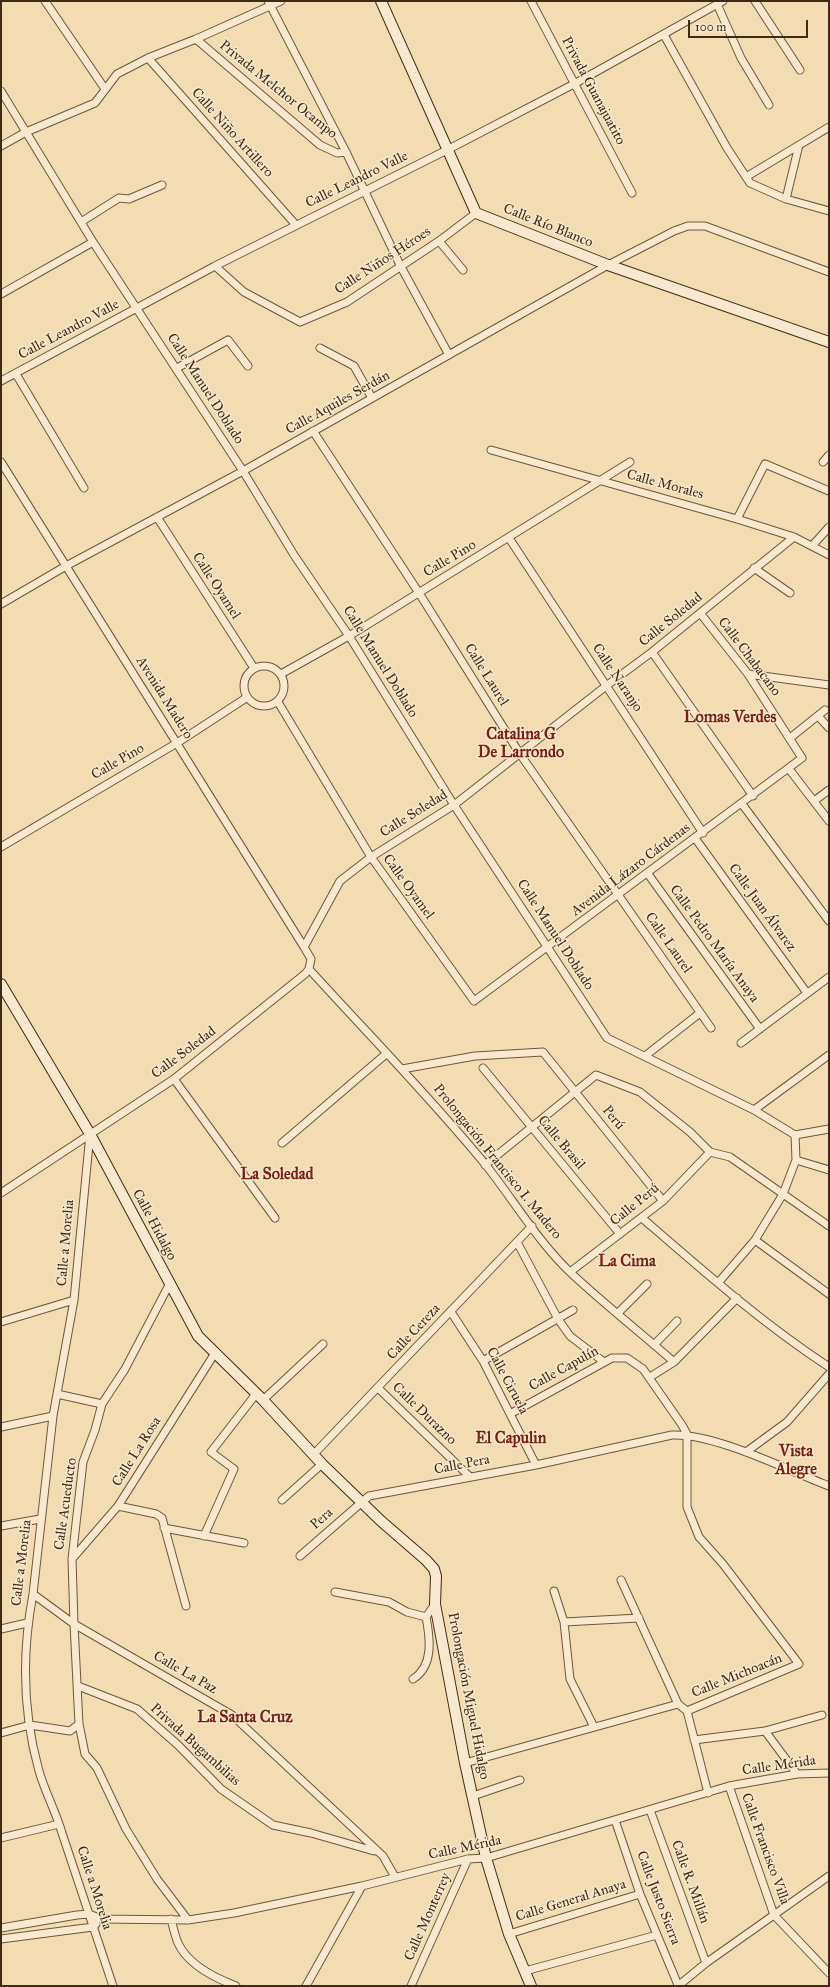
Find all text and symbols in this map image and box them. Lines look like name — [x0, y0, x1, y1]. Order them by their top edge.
scale bar — [690, 12, 810, 38]
text: 100 m — [695, 20, 726, 34]
street label: Privada Guanajuatito — [557, 34, 629, 148]
street label: Privada Melchor Ocampo — [216, 37, 340, 143]
street label: Calle Niño Artillero — [187, 85, 277, 181]
street label: Calle Leandro Valle — [303, 148, 411, 212]
street label: Calle Río Blanco — [501, 200, 595, 252]
street label: Calle Niños Héroes — [332, 224, 434, 298]
street label: Calle Leandro Valle — [16, 296, 122, 364]
street label: Calle Manuel Doblado — [163, 330, 247, 448]
street label: Calle Aquiles Serdán — [283, 367, 393, 439]
street label: Calle Morales — [625, 467, 705, 503]
street label: Calle Pino — [421, 537, 479, 581]
street label: Calle Oyamel — [188, 549, 244, 623]
street label: Calle Soledad — [636, 589, 706, 651]
street label: Calle Manuel Doblado — [339, 603, 421, 721]
street label: Calle Chabacano — [714, 614, 784, 700]
street label: Calle Laurel — [460, 641, 512, 709]
street label: Calle Naranjo — [588, 641, 646, 715]
street label: Avenida Madero — [132, 654, 196, 742]
district label: Lomas Verdes — [684, 708, 776, 728]
district label: Catalina G De Larrondo — [478, 725, 564, 763]
street label: Calle Pino — [89, 740, 147, 784]
street label: Calle Soledad — [377, 787, 451, 841]
street label: Avenida Lázaro Cárdenas — [568, 820, 694, 920]
street label: Calle Oyamel — [379, 851, 437, 923]
street label: Calle Juan Álvarez — [725, 861, 799, 955]
street label: Calle Manuel Doblado — [513, 876, 597, 994]
street label: Calle Pedro María Anaya — [666, 882, 762, 1006]
street label: Calle Laurel — [641, 909, 695, 977]
street label: Calle Soledad — [148, 1023, 220, 1083]
street label: Prolongación Francisco I. Madero — [429, 1081, 565, 1243]
street label: Perú — [598, 1103, 628, 1133]
street label: Calle Brasil — [534, 1113, 588, 1173]
district label: La Soledad — [240, 1165, 314, 1185]
street label: Calle Perú — [607, 1180, 663, 1230]
street label: Calle Hidalgo — [128, 1187, 180, 1263]
street label: Calle a Morelia — [54, 1199, 78, 1287]
district label: La Cima — [598, 1252, 656, 1272]
street label: Calle Cereza — [384, 1300, 444, 1364]
street label: Calle Capulín — [526, 1343, 602, 1395]
street label: Calle Ciruela — [482, 1345, 532, 1417]
street label: Calle Durazno — [388, 1379, 460, 1449]
street label: Calle La Rosa — [109, 1414, 165, 1490]
district label: El Capulin — [476, 1429, 546, 1449]
district label: Vista Alegre — [775, 1442, 817, 1480]
street label: Calle Pera — [433, 1451, 491, 1479]
street label: Calle Acueducto — [51, 1457, 81, 1551]
street label: Pera — [307, 1505, 337, 1533]
street label: Calle a Morelia — [8, 1519, 36, 1607]
street label: Prolongación Miguel Hidalgo — [444, 1611, 492, 1781]
street label: Calle La Paz — [150, 1648, 220, 1698]
street label: Calle Michoacán — [689, 1650, 785, 1702]
street label: Privada Bugambilias — [146, 1700, 244, 1790]
district label: La Santa Cruz — [197, 1708, 293, 1728]
street label: Calle Mérida — [741, 1753, 817, 1779]
street label: Calle Francisco Villa — [737, 1791, 793, 1907]
street label: Calle Mérida — [427, 1832, 503, 1864]
street label: Calle R. Millán — [667, 1838, 713, 1926]
street label: Calle a Morelia — [73, 1844, 115, 1932]
street label: Calle Justo Sierra — [632, 1849, 684, 1947]
street label: Calle Monterrey — [401, 1871, 455, 1963]
street label: Calle General Anaya — [514, 1876, 628, 1926]

